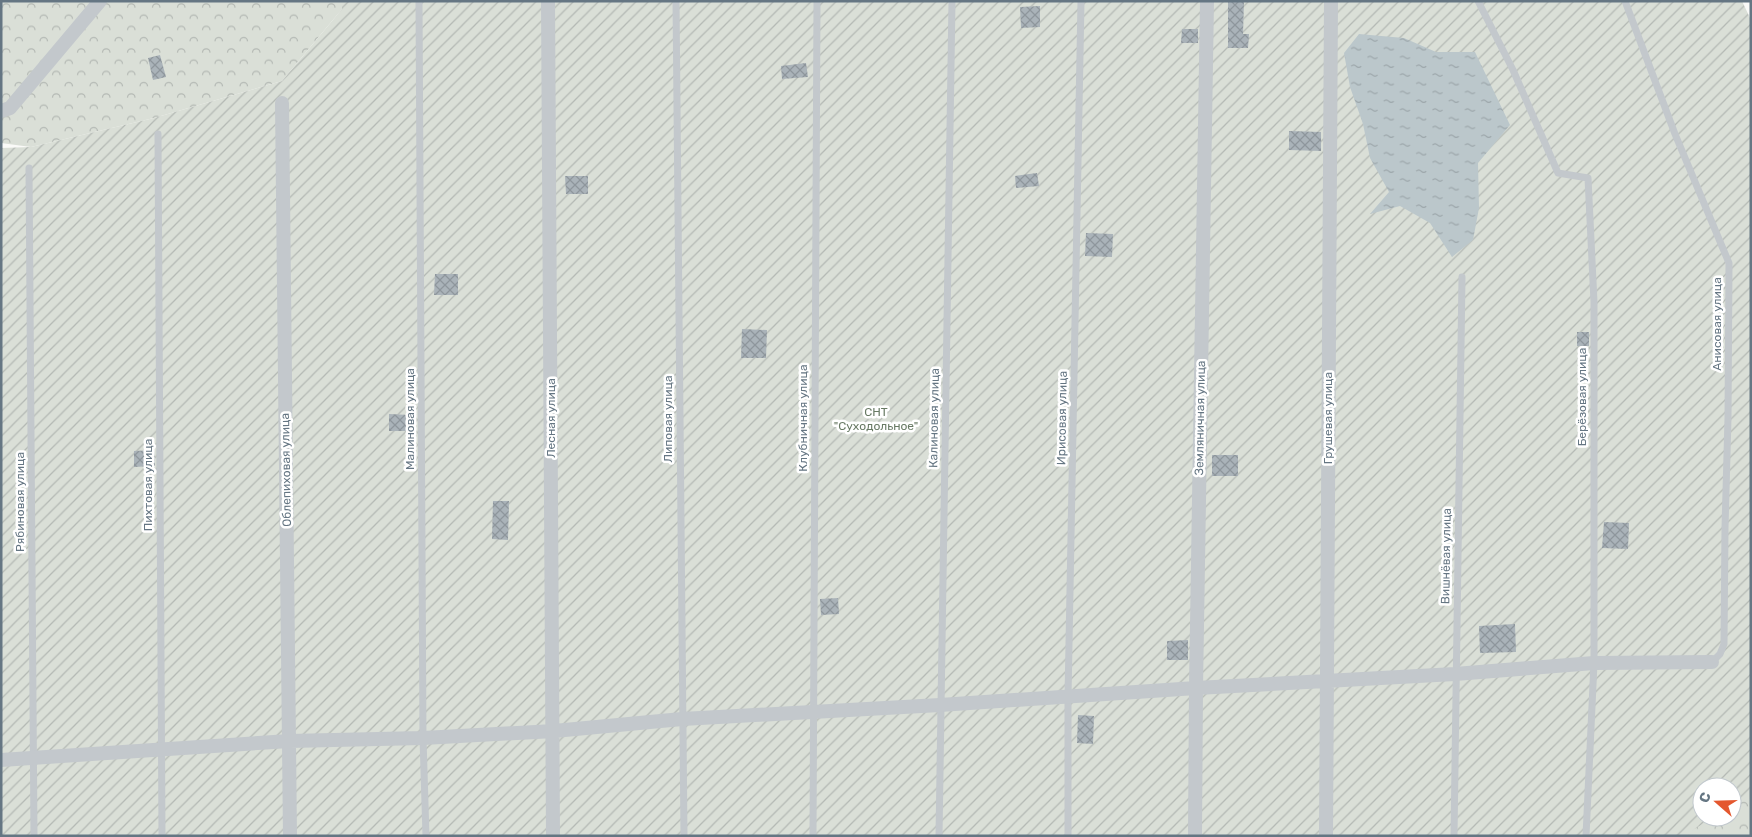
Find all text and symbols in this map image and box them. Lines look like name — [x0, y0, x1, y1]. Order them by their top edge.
street label: Анисовая улица — [1710, 277, 1724, 371]
street label: Берёзовая улица — [1575, 348, 1589, 446]
street label: Земляничная улица — [1192, 360, 1208, 476]
street label: Клубничная улица — [796, 364, 810, 472]
street label: Малиновая улица — [403, 368, 417, 470]
street label: Калиновая улица — [926, 368, 942, 468]
street label: Ирисовая улица — [1054, 371, 1070, 465]
street label: Грушевая улица — [1321, 372, 1335, 464]
street label: Липовая улица — [661, 375, 675, 463]
street label: Лесная улица — [544, 378, 558, 458]
park label: СНТ "Суходольное" — [834, 405, 918, 433]
street label: Облепиховая улица — [278, 413, 294, 527]
street label: Пихтовая улица — [141, 439, 155, 531]
street label: Рябиновая улица — [13, 452, 27, 552]
street label: Вишнёвая улица — [1438, 508, 1454, 604]
north arrow — [1692, 777, 1742, 827]
text: С — [1696, 790, 1715, 805]

